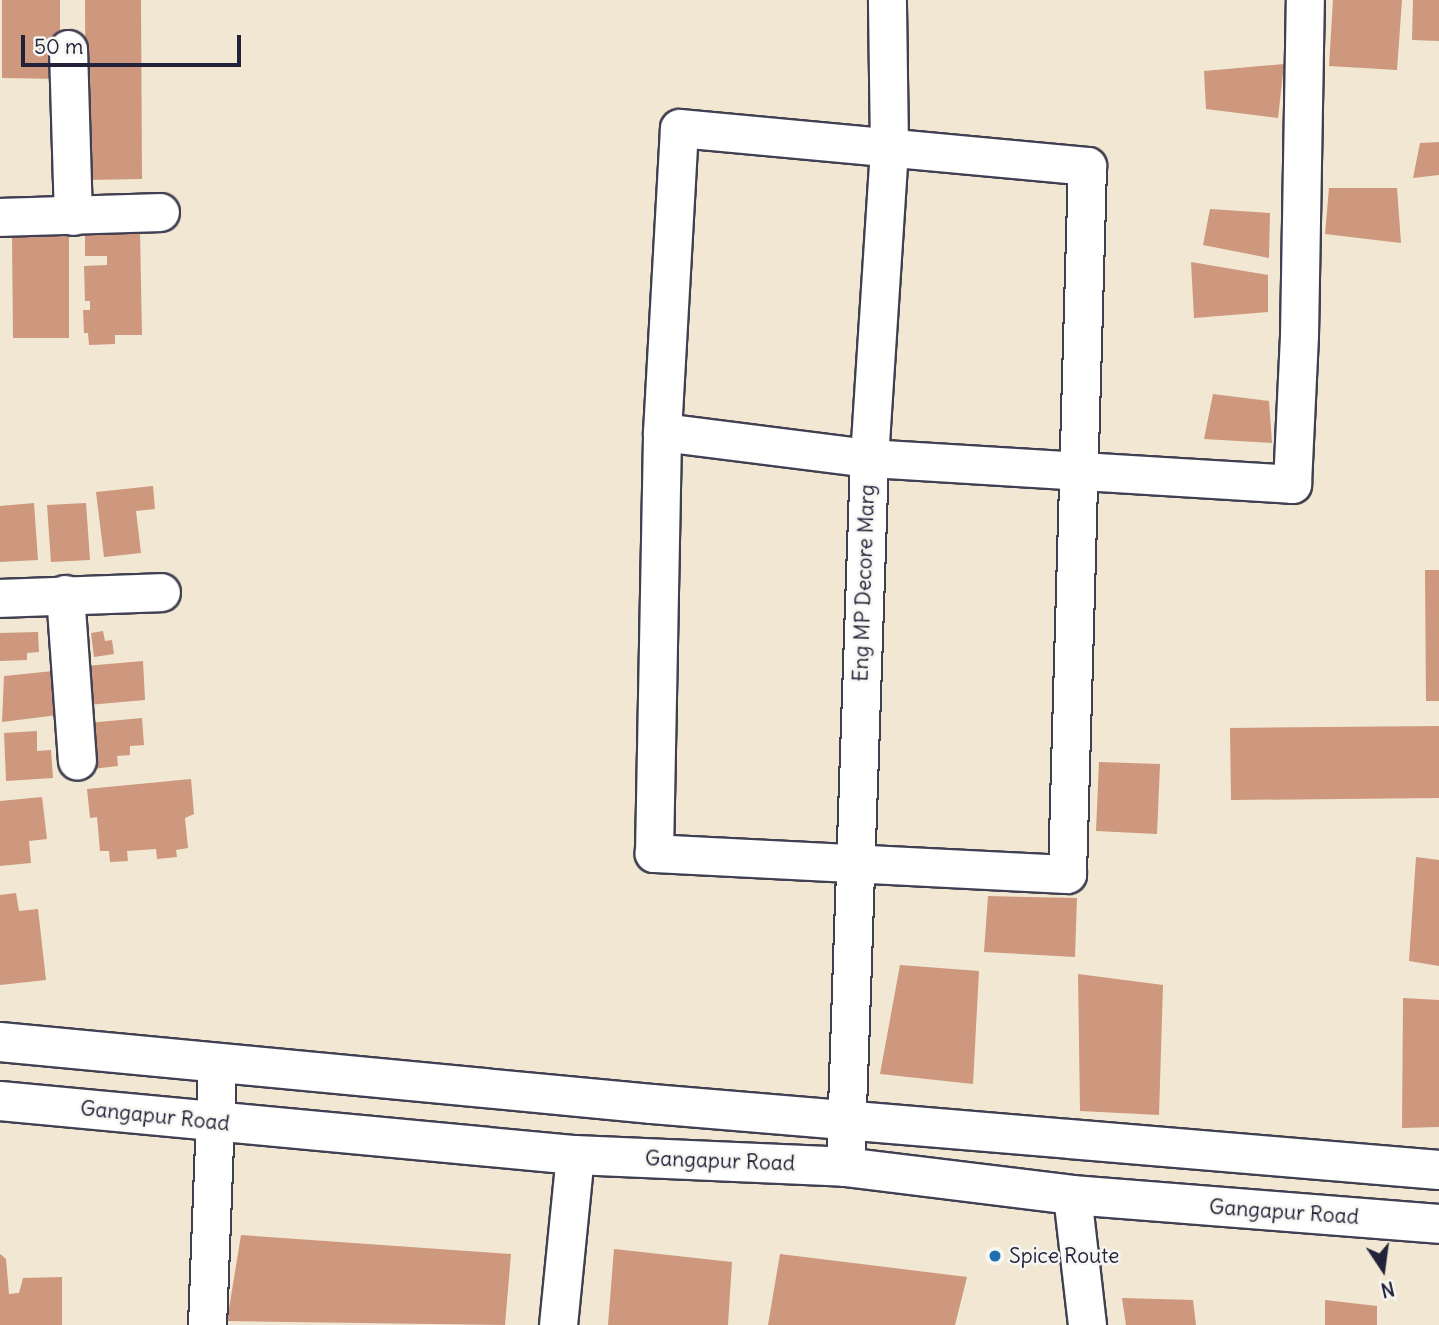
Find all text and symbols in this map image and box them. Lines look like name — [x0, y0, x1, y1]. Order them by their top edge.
scale bar — [24, 21, 245, 65]
text: 50 m — [34, 33, 83, 60]
street label: Eng MP Decore Marg — [848, 484, 880, 682]
street label: Gangapur Road — [79, 1096, 231, 1136]
street label: Gangapur Road — [645, 1146, 795, 1176]
street label: Gangapur Road — [1208, 1194, 1360, 1230]
north arrow — [1348, 1234, 1418, 1304]
place label: Spice Route — [1009, 1243, 1119, 1269]
marker: Spice Route — [987, 1248, 1003, 1264]
text: N — [1379, 1276, 1397, 1303]

